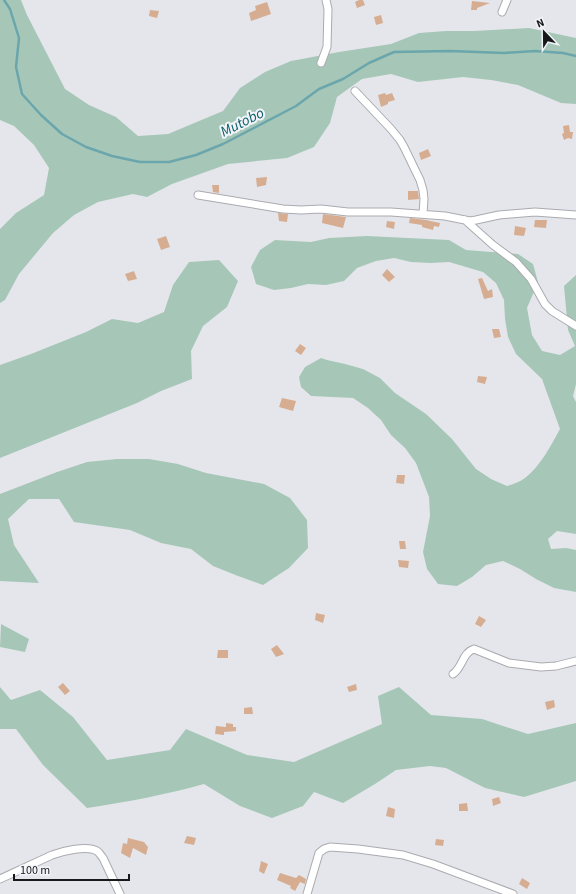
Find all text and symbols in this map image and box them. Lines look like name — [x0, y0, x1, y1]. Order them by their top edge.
north arrow — [524, 12, 564, 52]
text: N — [534, 15, 547, 32]
water label: Mutobo — [217, 102, 268, 142]
scale bar — [14, 856, 129, 882]
text: 100 m — [20, 862, 50, 879]

